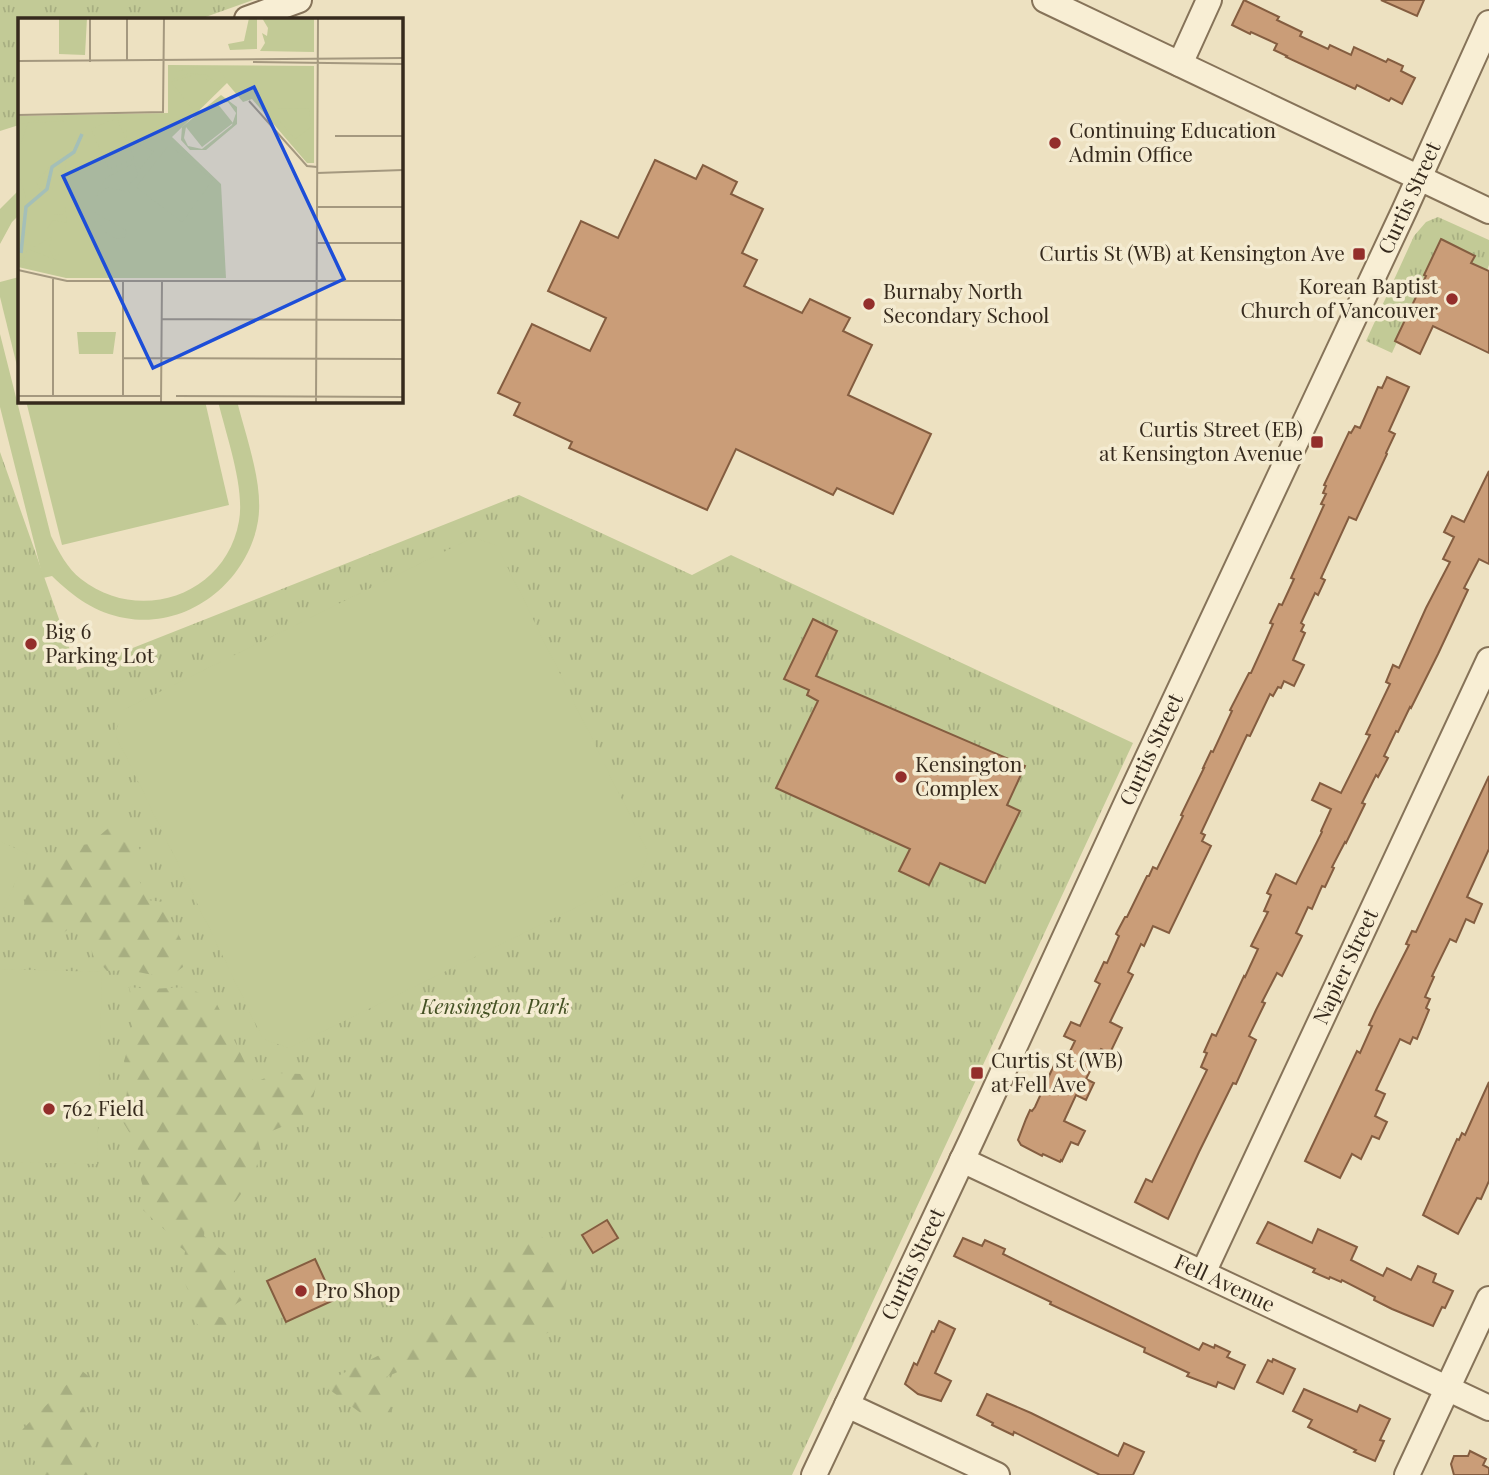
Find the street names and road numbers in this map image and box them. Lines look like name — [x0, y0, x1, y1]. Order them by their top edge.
street label: Curtis Street — [1370, 136, 1446, 258]
street label: Curtis Street — [1111, 688, 1188, 809]
street label: Napier Street — [1305, 903, 1383, 1028]
street label: Curtis Street — [873, 1202, 950, 1324]
street label: Fell Avenue — [1170, 1246, 1280, 1317]

